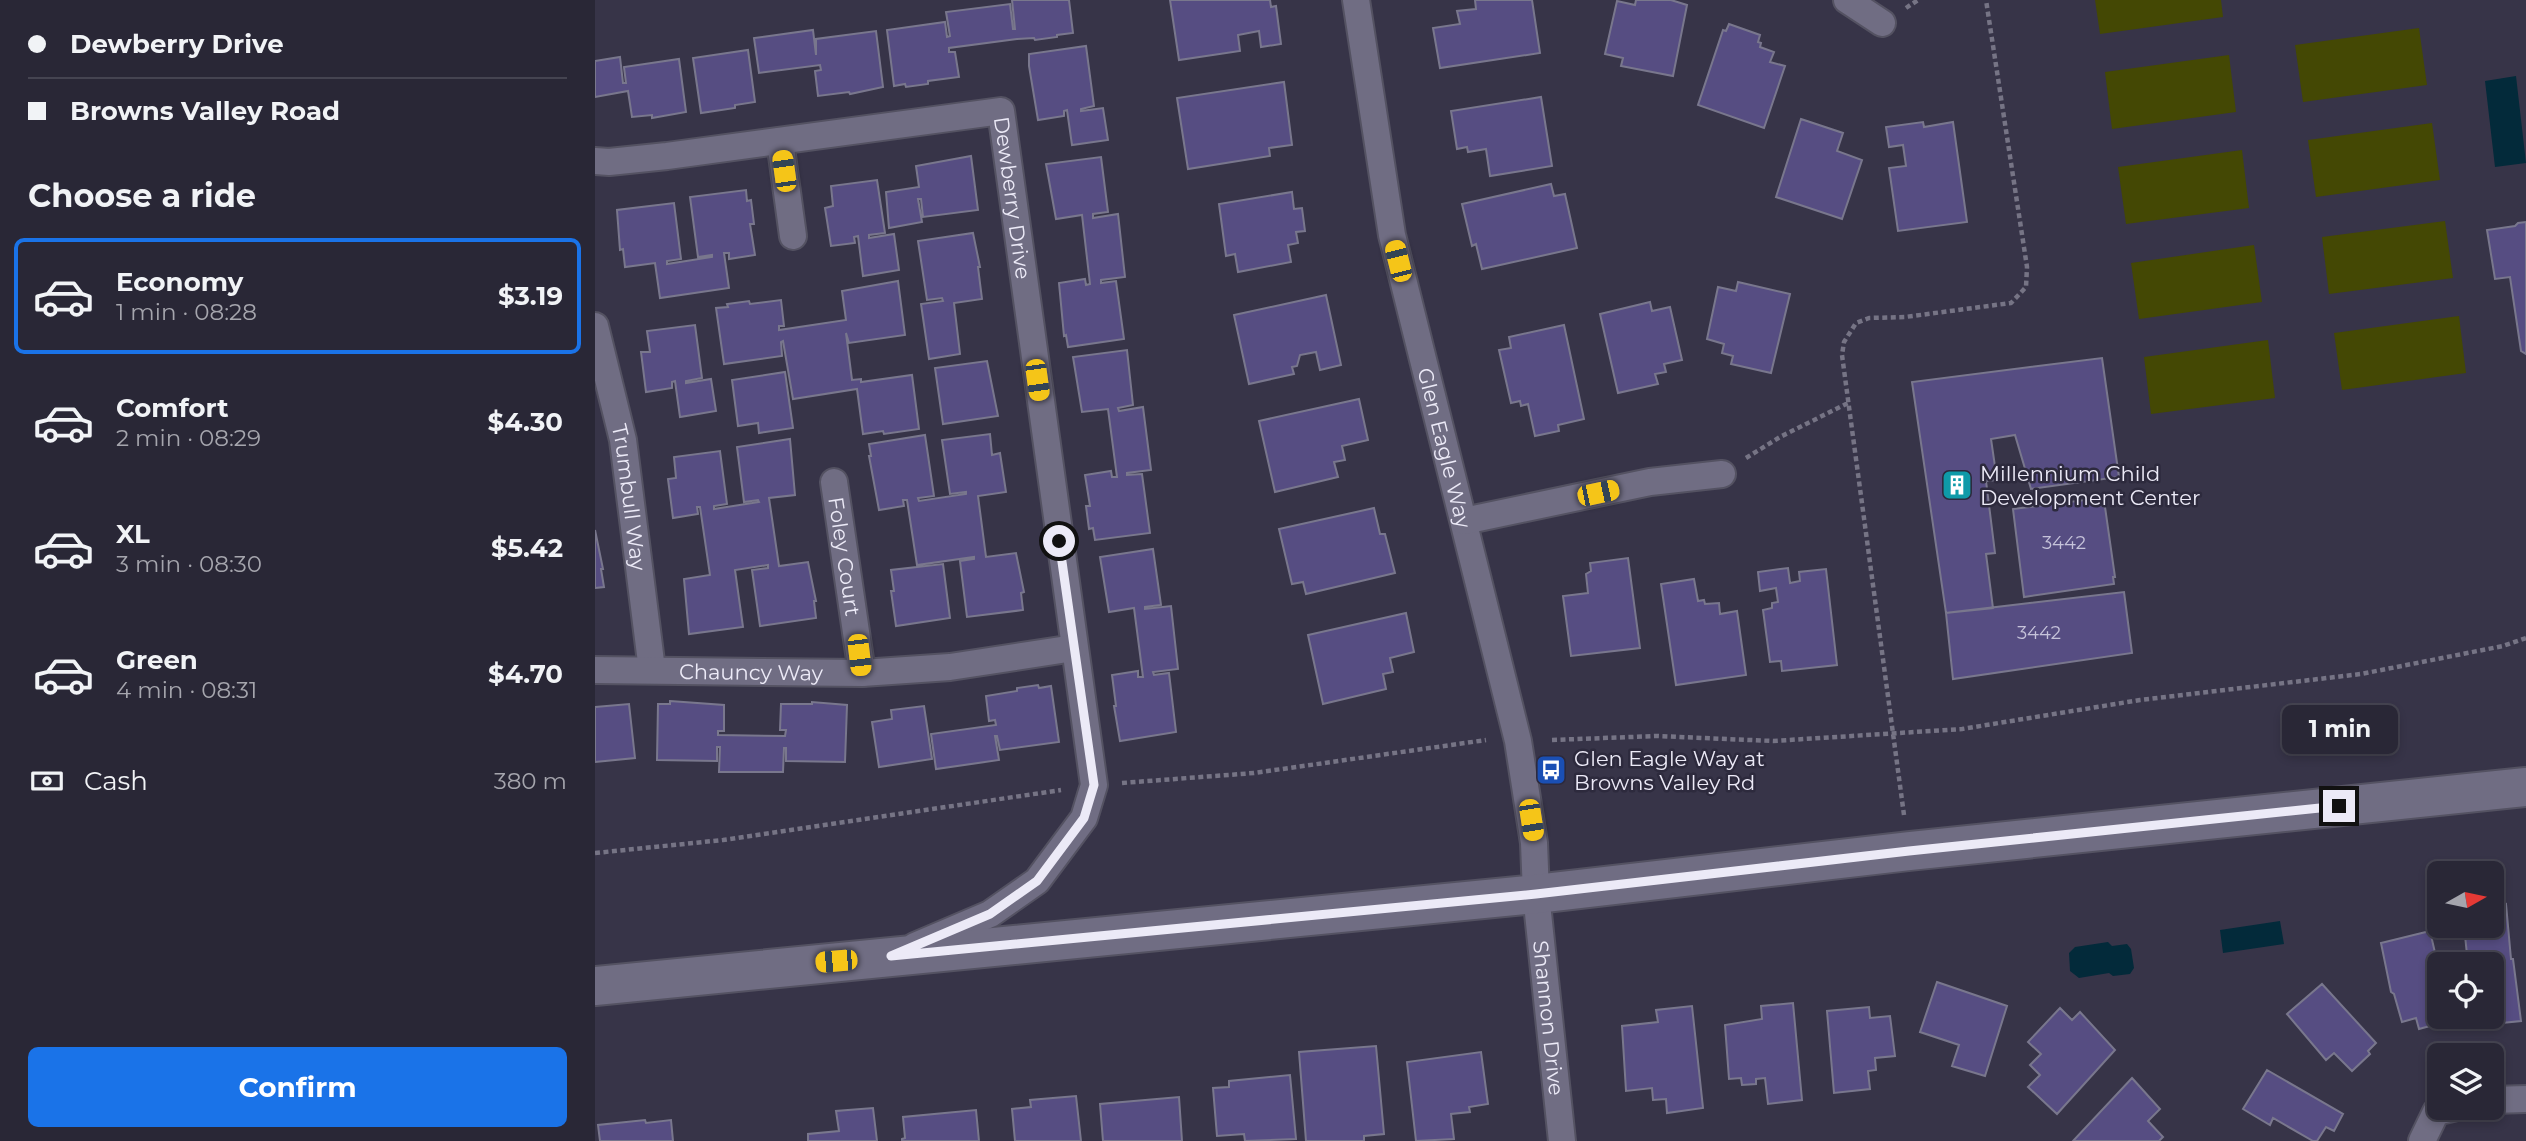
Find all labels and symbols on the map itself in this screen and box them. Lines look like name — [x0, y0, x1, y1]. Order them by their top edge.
street label: Dewberry Drive — [989, 115, 1037, 281]
car — [771, 149, 798, 193]
car — [1383, 238, 1414, 284]
car — [1024, 358, 1051, 402]
street label: Glen Eagle Way — [1413, 365, 1477, 531]
street label: Trumbull Way — [607, 421, 652, 572]
place label: Millennium Child Development Center — [1980, 461, 2200, 510]
building icon: Millennium Child Development Center — [1940, 468, 1974, 502]
car — [1576, 478, 1621, 508]
street label: Foley Court — [824, 495, 866, 617]
route start — [1043, 525, 1075, 557]
house number: 3442 — [2042, 532, 2086, 554]
house number: 3442 — [2017, 622, 2061, 644]
car — [847, 633, 872, 677]
street label: Chauncy Way — [679, 658, 824, 685]
callout: 1 min — [2281, 704, 2397, 754]
place label: Glen Eagle Way at Browns Valley Rd — [1574, 746, 1765, 795]
bus stop icon: Glen Eagle Way at Browns Valley Rd — [1534, 753, 1568, 787]
route end — [2323, 790, 2355, 822]
car — [1518, 798, 1545, 842]
north arrow — [2427, 861, 2504, 938]
street label: Shannon Drive — [1528, 939, 1570, 1097]
car — [815, 949, 858, 973]

